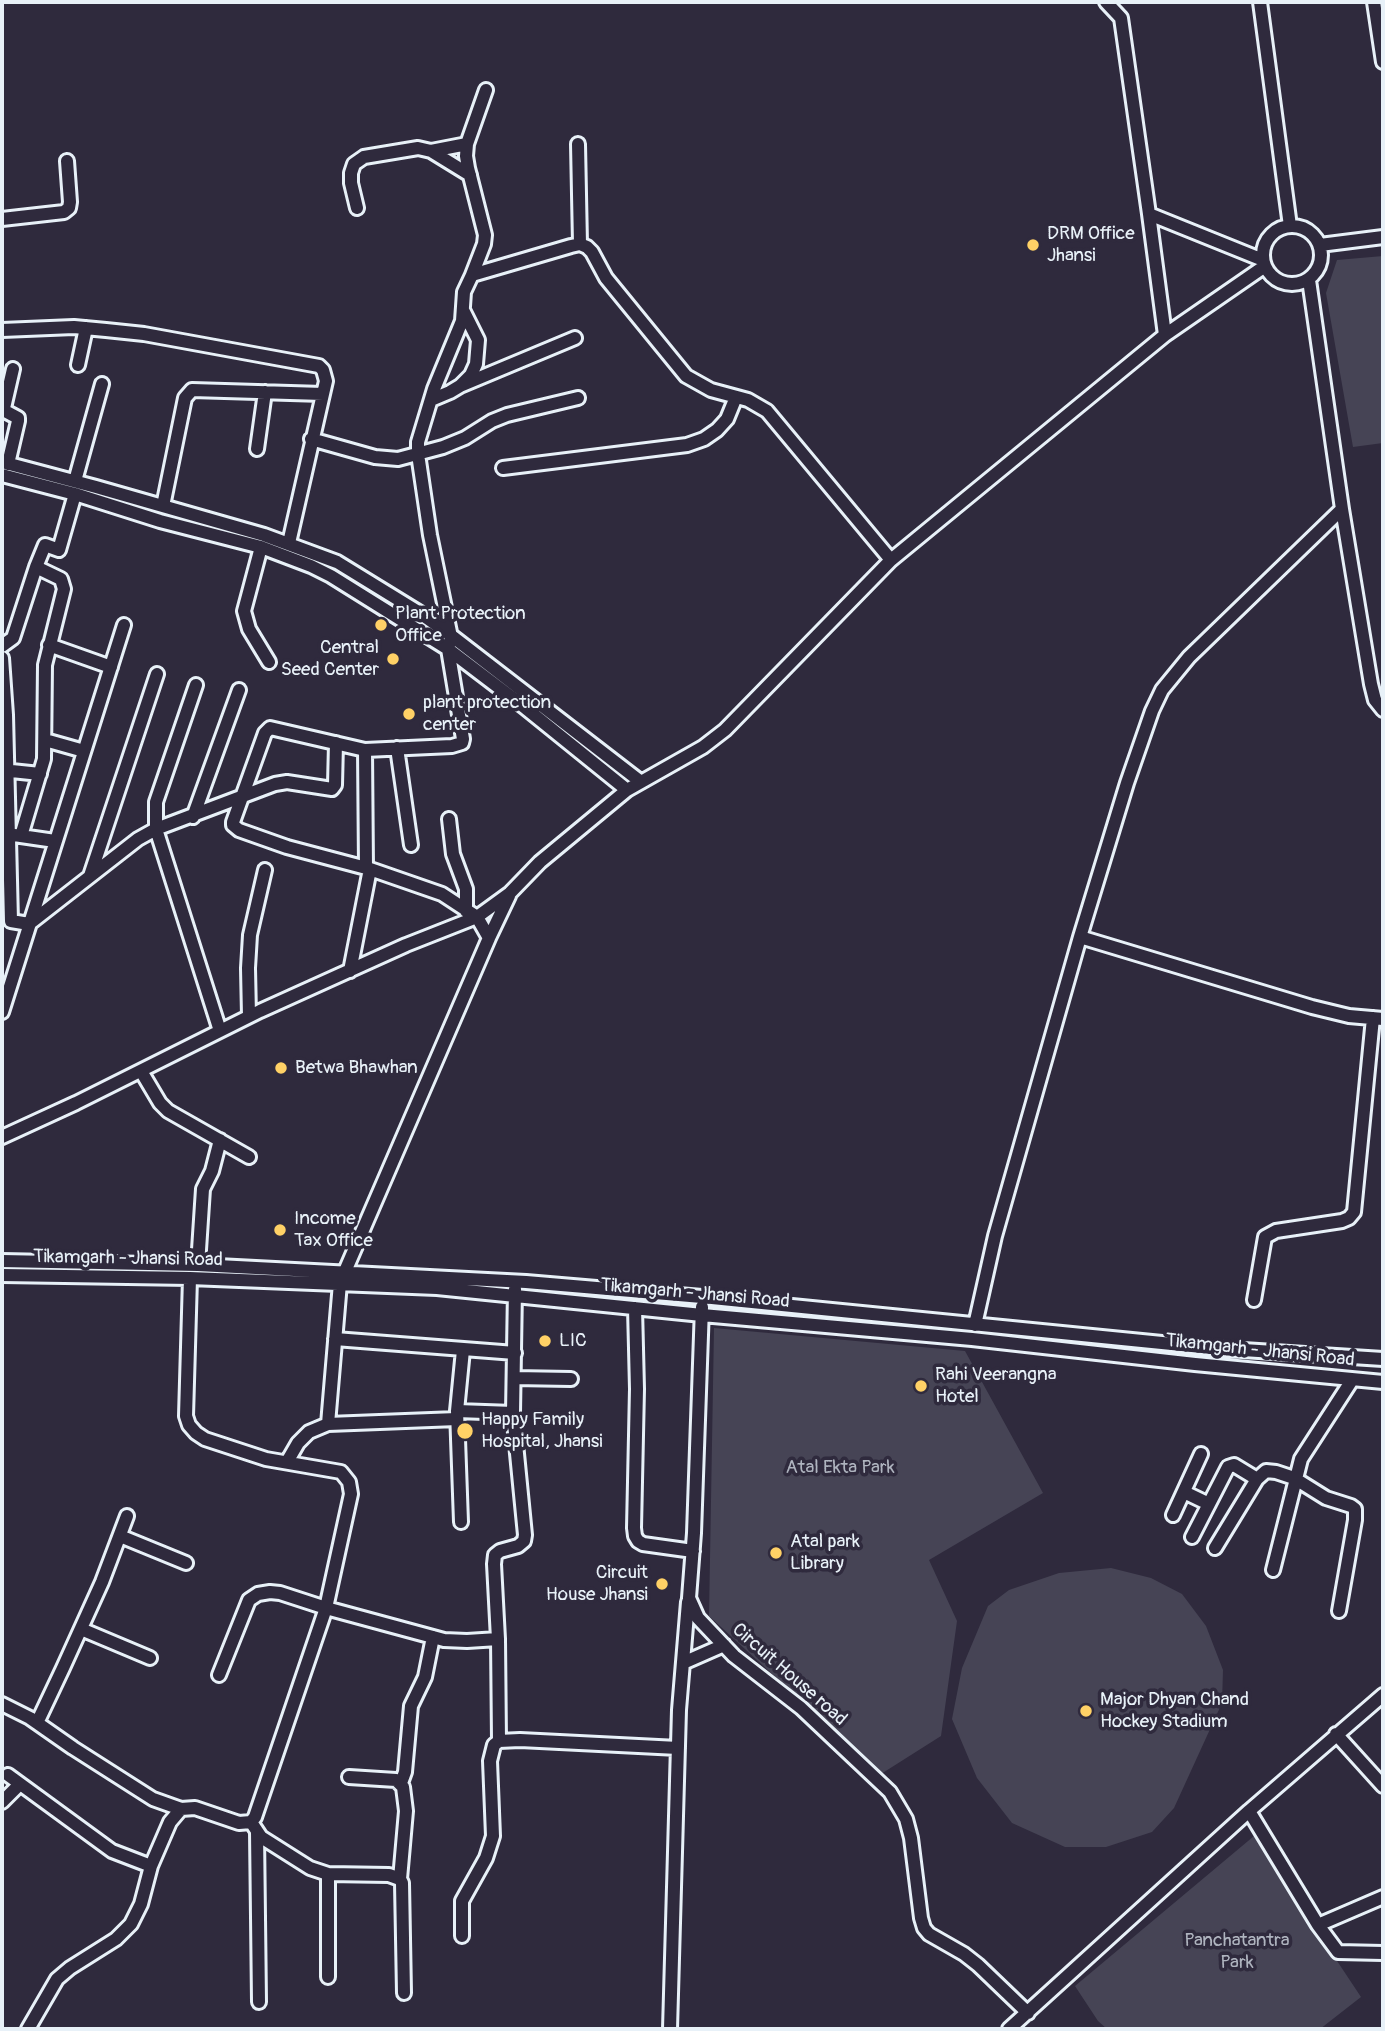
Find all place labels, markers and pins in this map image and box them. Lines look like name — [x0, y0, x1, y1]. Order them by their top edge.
place label: DRM Office Jhansi — [1047, 223, 1135, 267]
marker: DRM Office Jhansi — [1025, 237, 1041, 253]
place label: Plant Protection Office — [395, 603, 526, 647]
marker: Plant Protection Office — [373, 617, 389, 633]
place label: Central Seed Center — [281, 637, 379, 681]
marker: Central Seed Center — [385, 651, 401, 667]
place label: plant protection center — [423, 692, 551, 736]
marker: plant protection center — [401, 706, 417, 722]
place label: Betwa Bhawhan — [295, 1057, 418, 1079]
marker: Betwa Bhawhan — [273, 1060, 289, 1076]
place label: Income Tax Office — [294, 1208, 373, 1252]
marker: Income Tax Office — [272, 1222, 288, 1238]
place label: LIC — [559, 1330, 587, 1352]
marker: LIC — [537, 1333, 553, 1349]
place label: Rahi Veerangna Hotel — [935, 1364, 1057, 1408]
marker: Rahi Veerangna Hotel — [913, 1378, 929, 1394]
place label: Happy Family Hospital, Jhansi — [481, 1409, 603, 1453]
marker: Happy Family Hospital, Jhansi — [455, 1421, 475, 1441]
place label: Atal park Library — [790, 1531, 860, 1575]
marker: Atal park Library — [768, 1545, 784, 1561]
place label: Circuit House Jhansi — [546, 1562, 648, 1606]
marker: Circuit House Jhansi — [654, 1576, 670, 1592]
place label: Major Dhyan Chand Hockey Stadium — [1100, 1689, 1249, 1733]
marker: Major Dhyan Chand Hockey Stadium — [1078, 1703, 1094, 1719]

